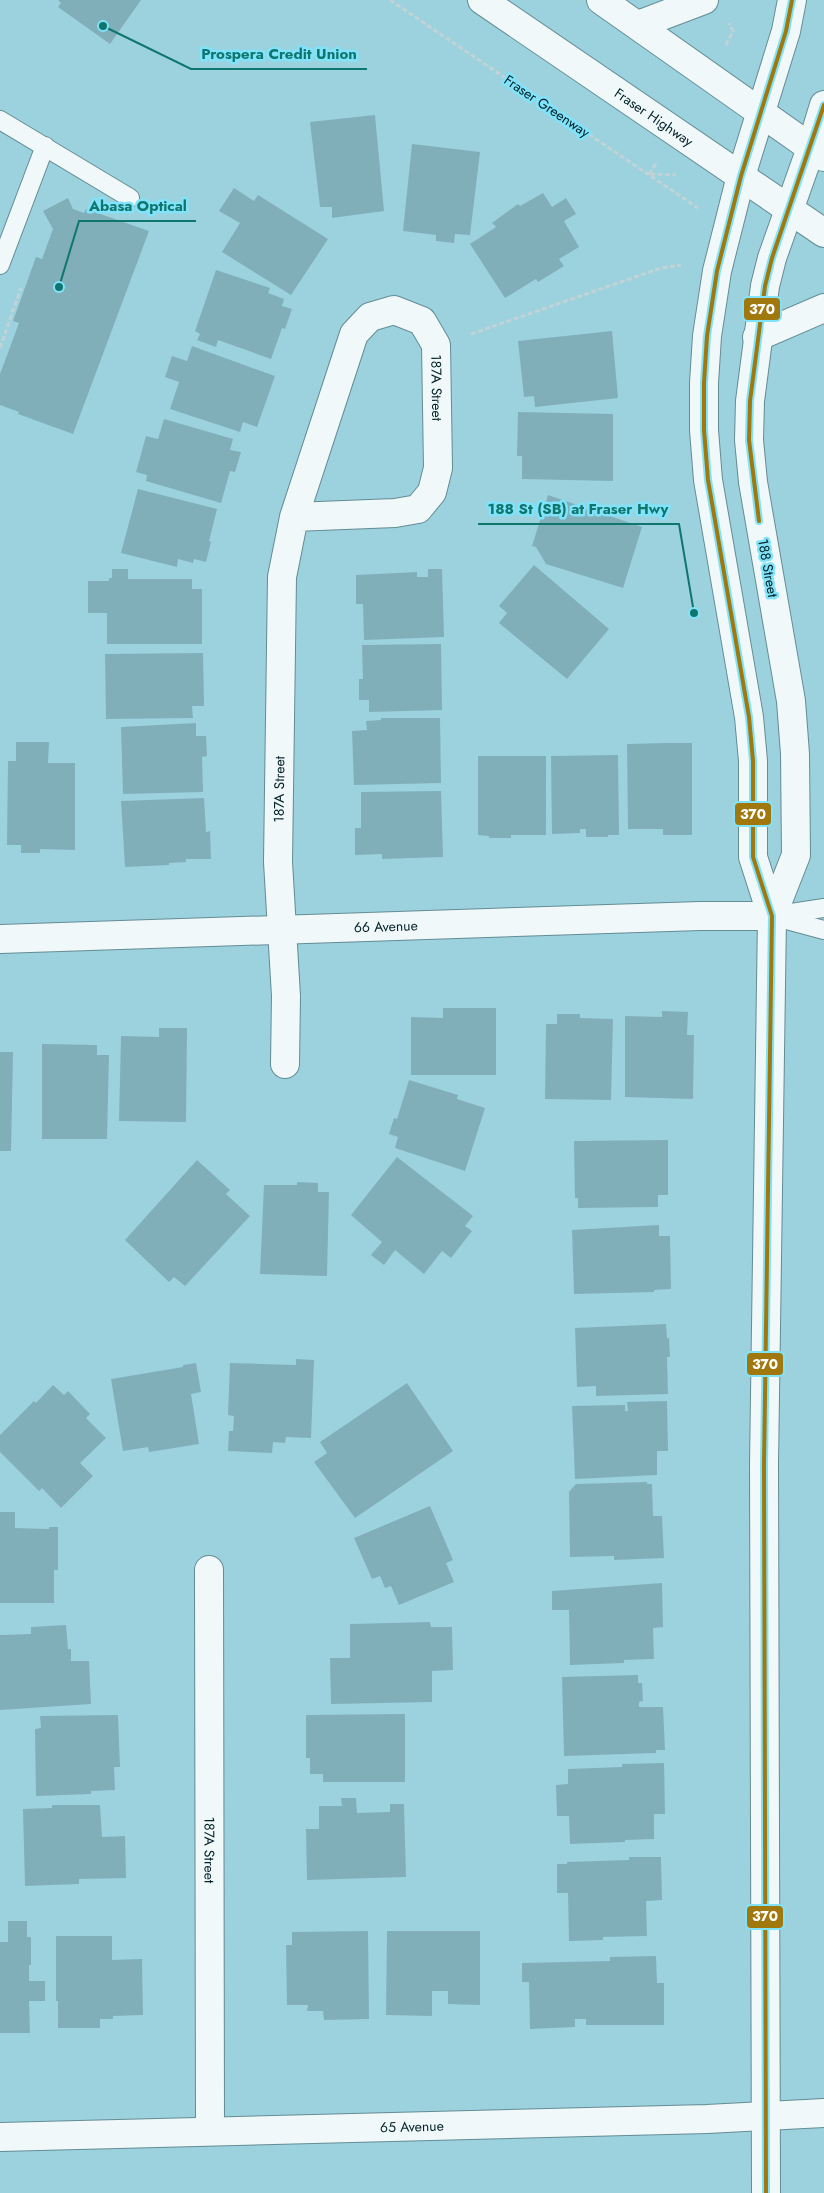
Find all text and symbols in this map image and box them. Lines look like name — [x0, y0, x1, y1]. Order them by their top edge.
callout: Prospera Credit Union — [191, 39, 367, 69]
text: Prospera Credit Union — [201, 43, 357, 65]
street label: Fraser Greenway — [500, 70, 595, 143]
street label: Fraser Highway — [610, 83, 698, 152]
callout: Abasa Optical — [79, 191, 196, 221]
text: Abasa Optical — [88, 195, 187, 217]
line badge: 370 — [743, 297, 781, 321]
text: 370 — [749, 299, 775, 319]
street label: 187A Street — [426, 354, 447, 422]
callout: 188 St (SB) at Fraser Hwy — [478, 494, 679, 524]
text: 188 St (SB) at Fraser Hwy — [488, 498, 669, 520]
street label: 188 Street — [753, 537, 783, 600]
street label: 187A Street — [269, 755, 289, 823]
line badge: 370 — [734, 802, 772, 826]
text: 370 — [740, 804, 766, 824]
street label: 66 Avenue — [353, 915, 418, 937]
line badge: 370 — [746, 1352, 784, 1376]
text: 370 — [752, 1354, 778, 1374]
street label: 187A Street — [199, 1817, 220, 1884]
line badge: 370 — [746, 1905, 784, 1929]
text: 370 — [752, 1906, 778, 1926]
street label: 65 Avenue — [380, 2116, 444, 2137]

